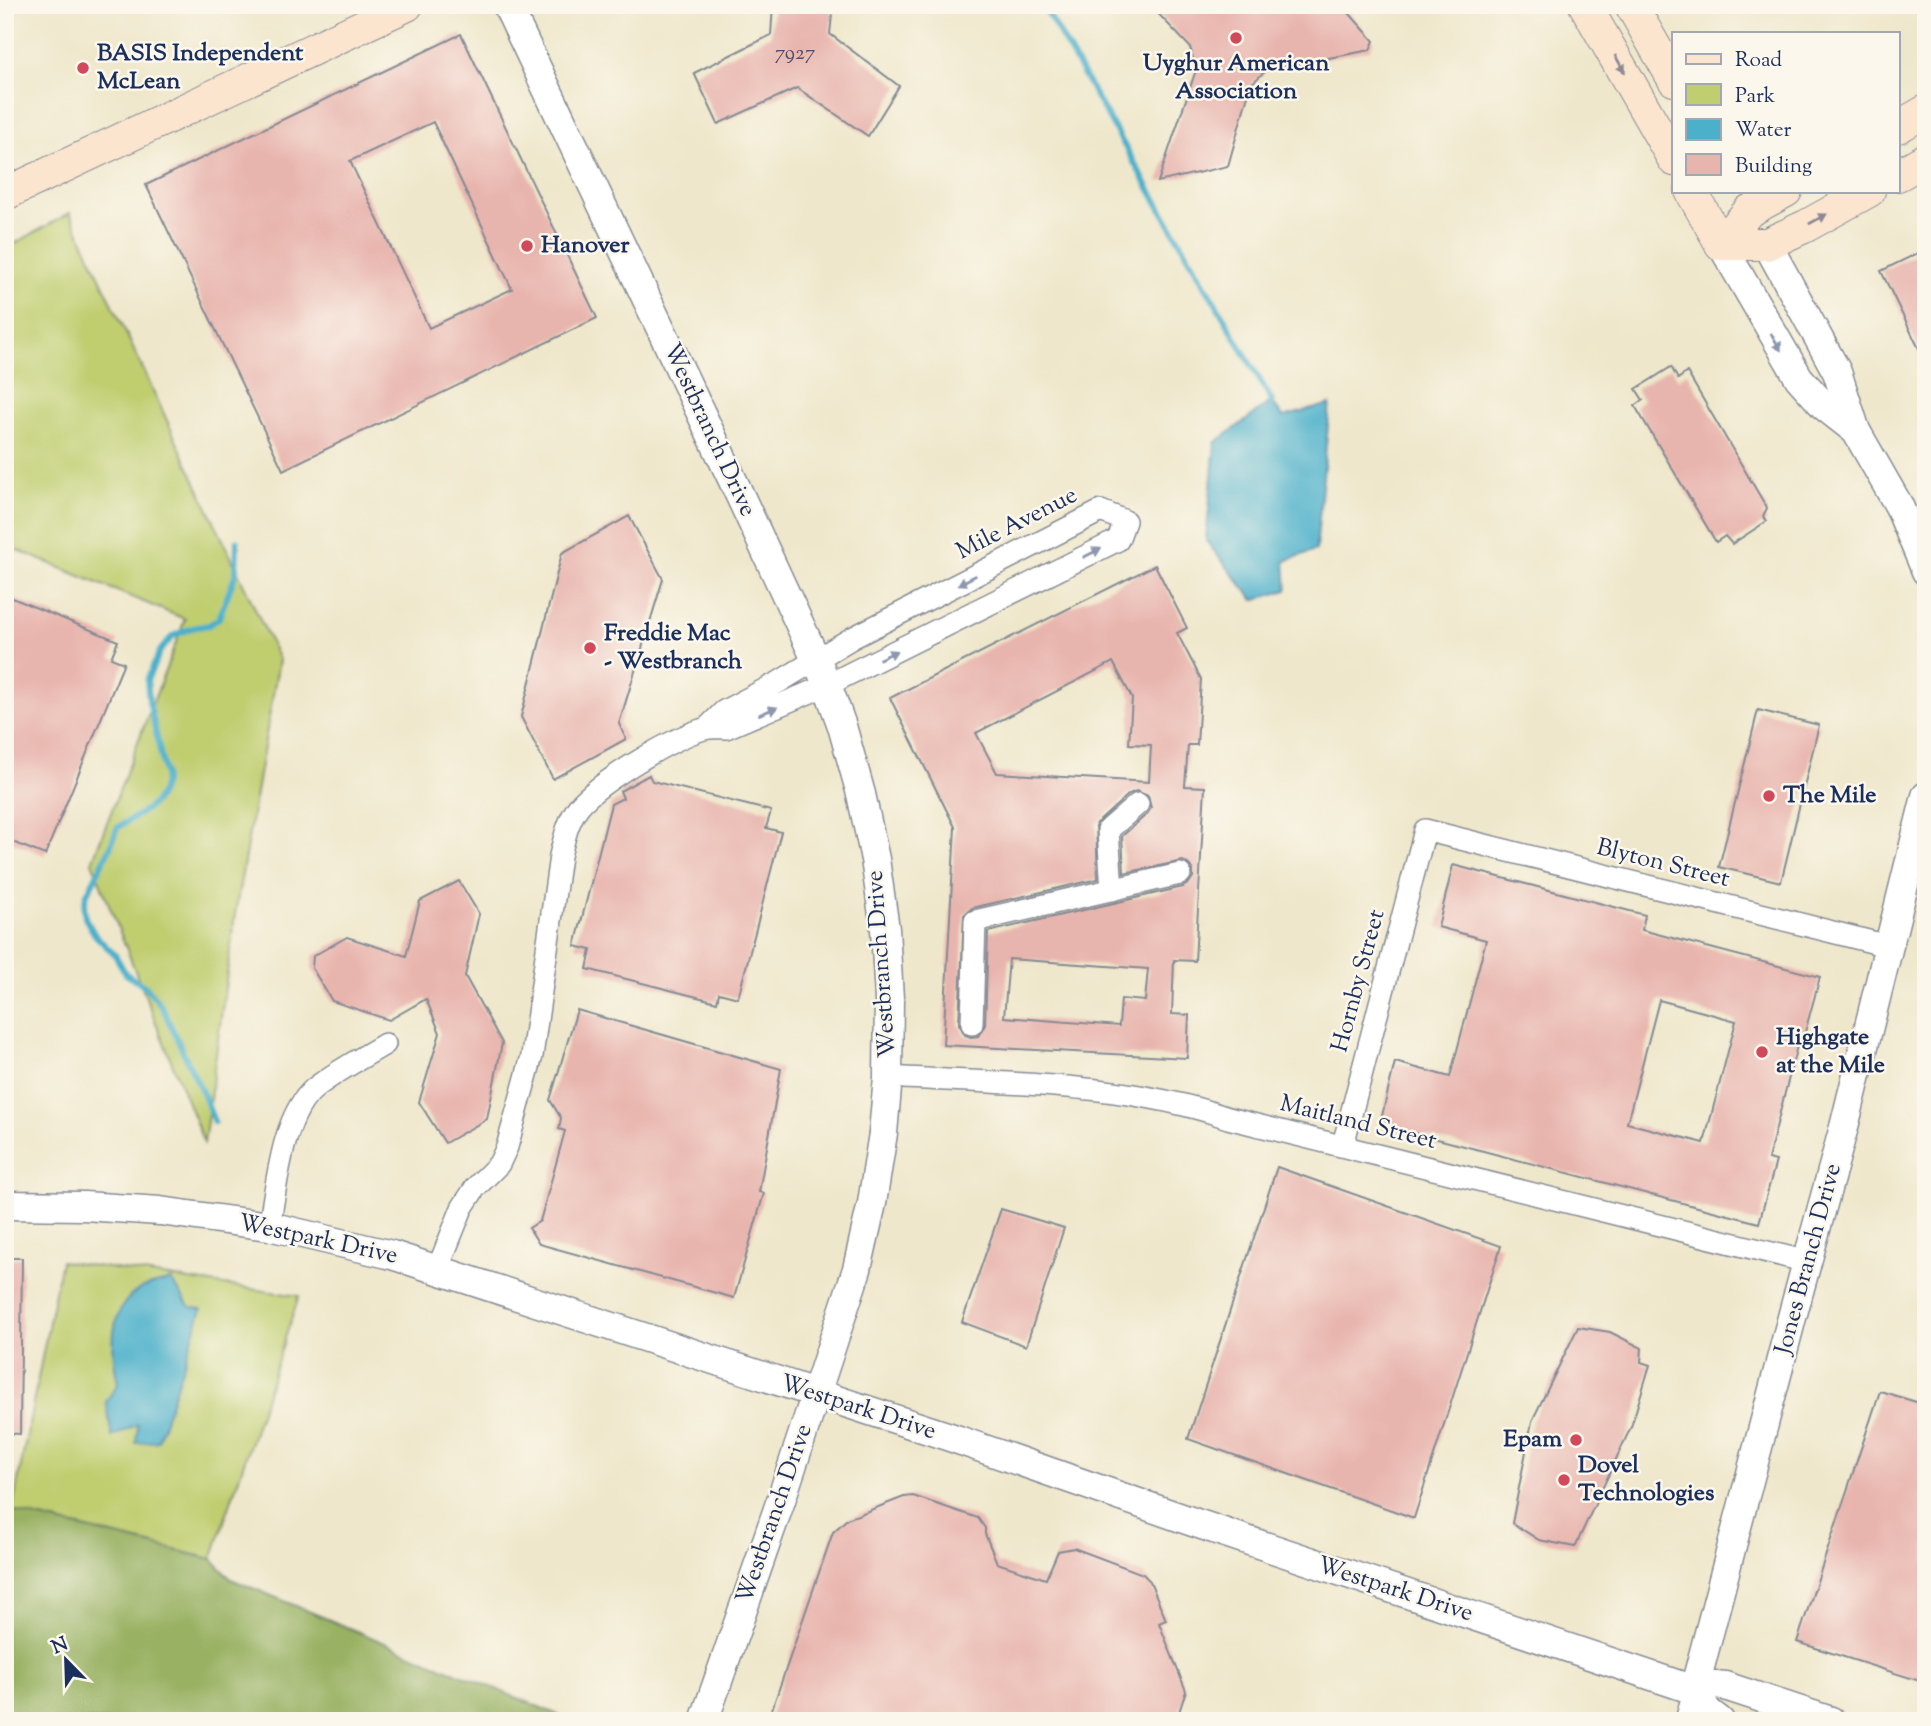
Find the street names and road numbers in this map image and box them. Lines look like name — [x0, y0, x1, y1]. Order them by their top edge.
street label: Westbranch Drive — [654, 338, 764, 522]
street label: Mile Avenue — [951, 479, 1083, 569]
street label: Blyton Street — [1593, 831, 1733, 897]
street label: Westbranch Drive — [858, 869, 906, 1059]
street label: Hornby Street — [1324, 906, 1394, 1056]
street label: Maitland Street — [1276, 1087, 1440, 1159]
street label: Jones Branch Drive — [1767, 1160, 1851, 1360]
street label: Westpark Drive — [235, 1207, 401, 1273]
street label: Westpark Drive — [776, 1367, 940, 1449]
street label: Westbranch Drive — [728, 1420, 822, 1608]
street label: Westpark Drive — [1313, 1549, 1477, 1631]

